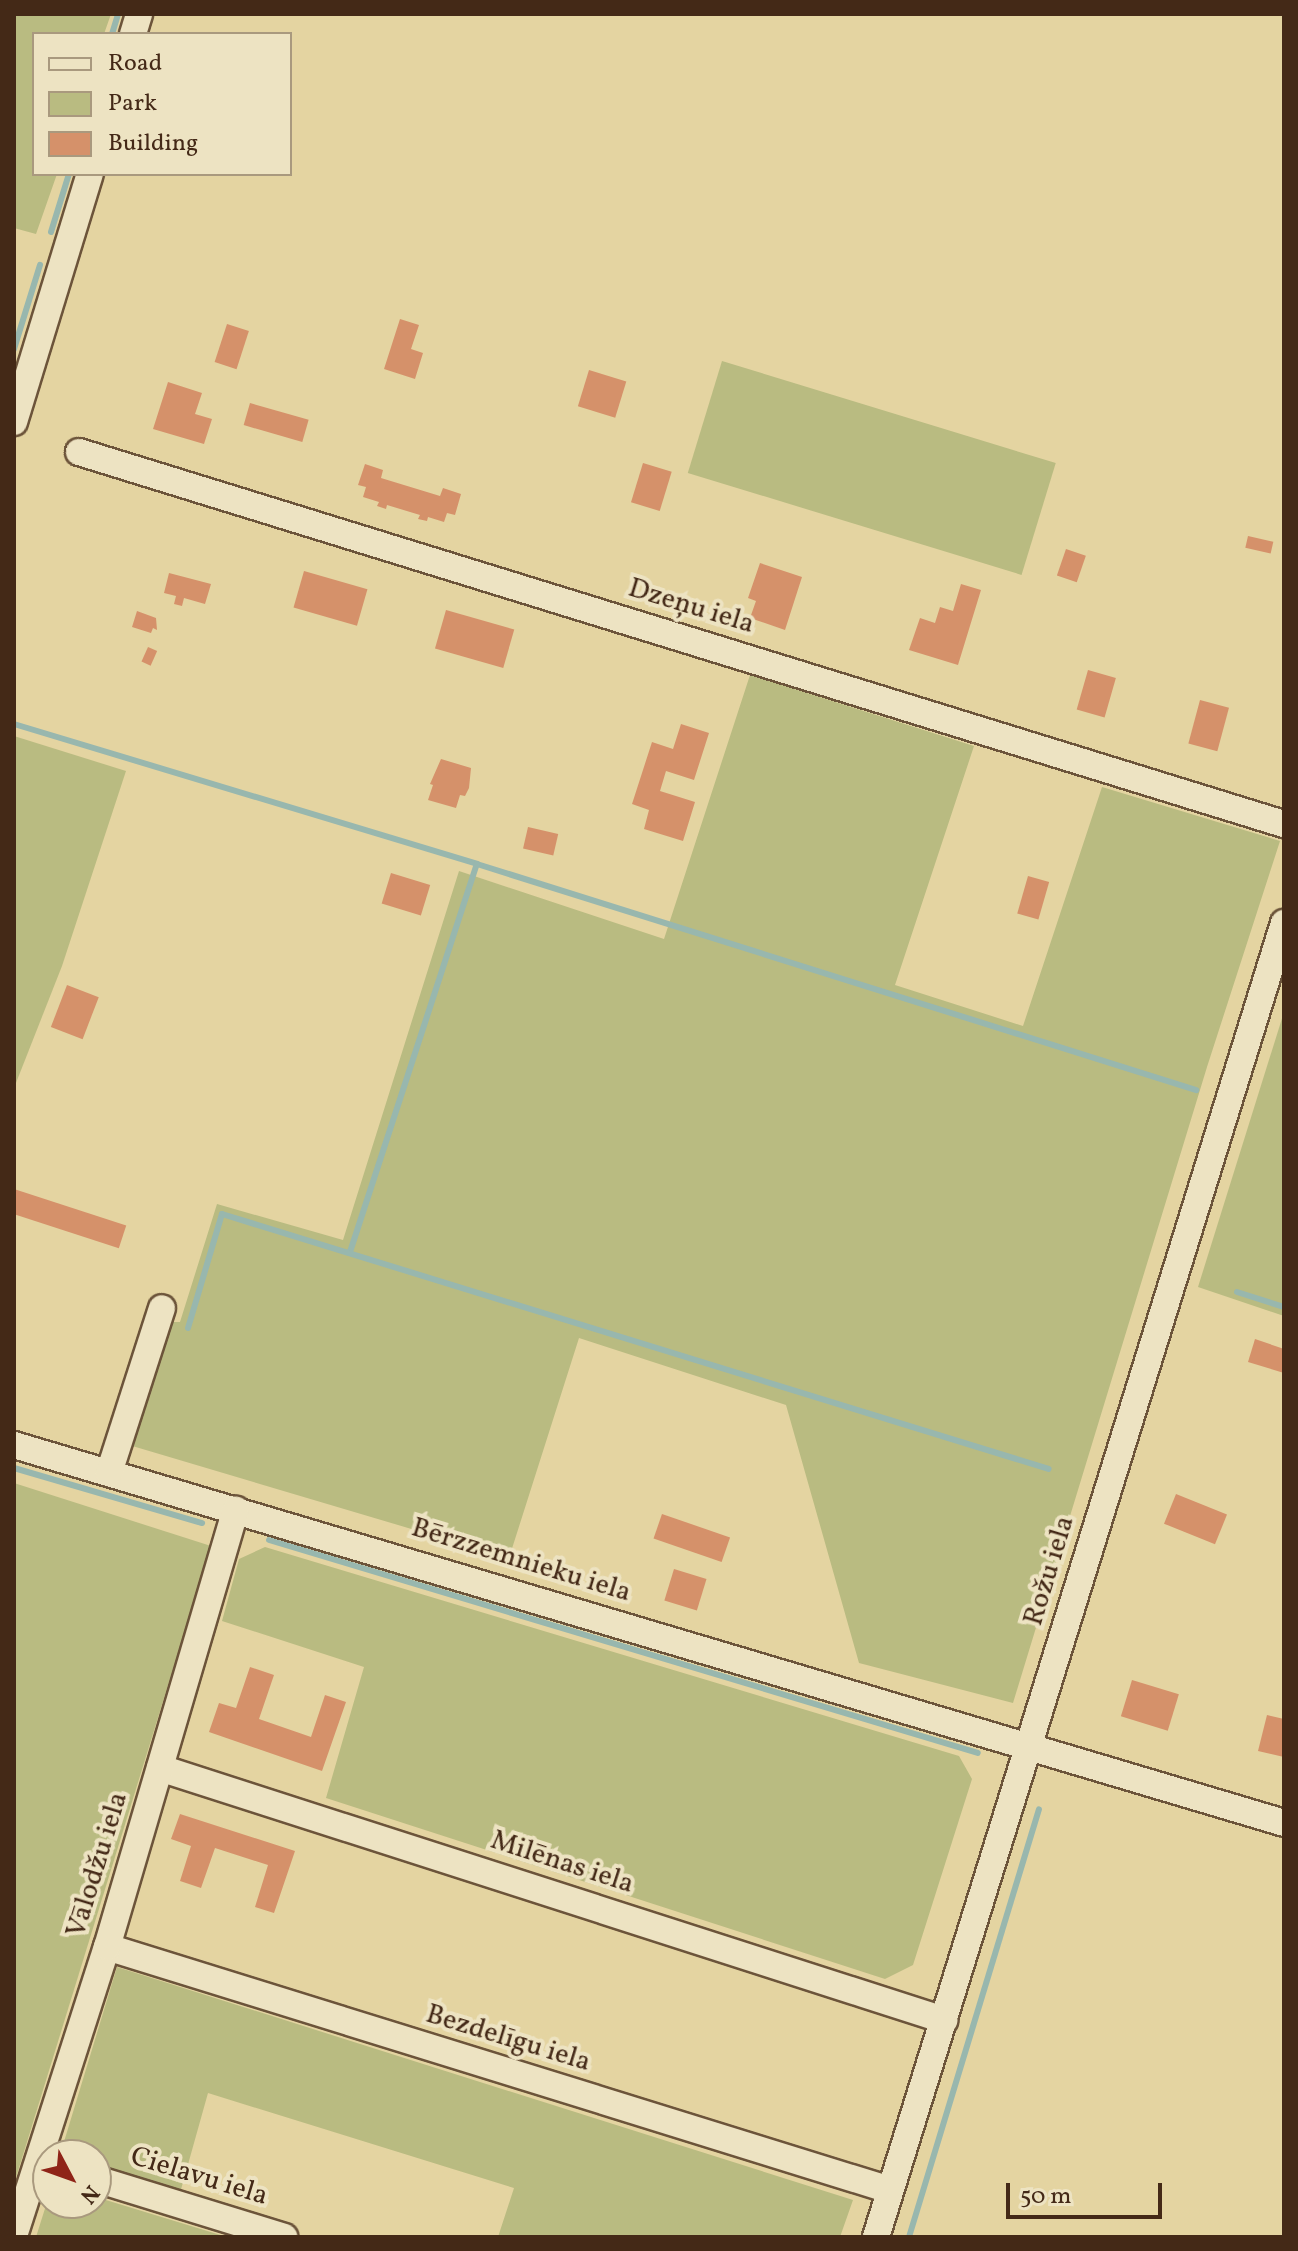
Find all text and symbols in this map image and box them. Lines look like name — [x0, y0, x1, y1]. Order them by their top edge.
legend — [32, 32, 292, 176]
text: Road — [108, 47, 162, 81]
text: Park — [108, 87, 157, 121]
text: Building — [108, 127, 198, 161]
street label: Dzeņu iela — [624, 572, 758, 642]
street label: Bērzzemnieku iela — [407, 1512, 635, 1610]
street label: Rožu iela — [1017, 1512, 1083, 1630]
street label: Vālodžu iela — [60, 1788, 136, 1942]
street label: Milēnas iela — [486, 1824, 638, 1902]
street label: Bezdelīgu iela — [422, 1998, 594, 2080]
north arrow — [32, 2139, 112, 2219]
street label: Cielavu iela — [126, 2140, 272, 2214]
scale bar — [1010, 2167, 1166, 2217]
text: N — [72, 2178, 106, 2210]
text: 50 m — [1020, 2180, 1072, 2214]

